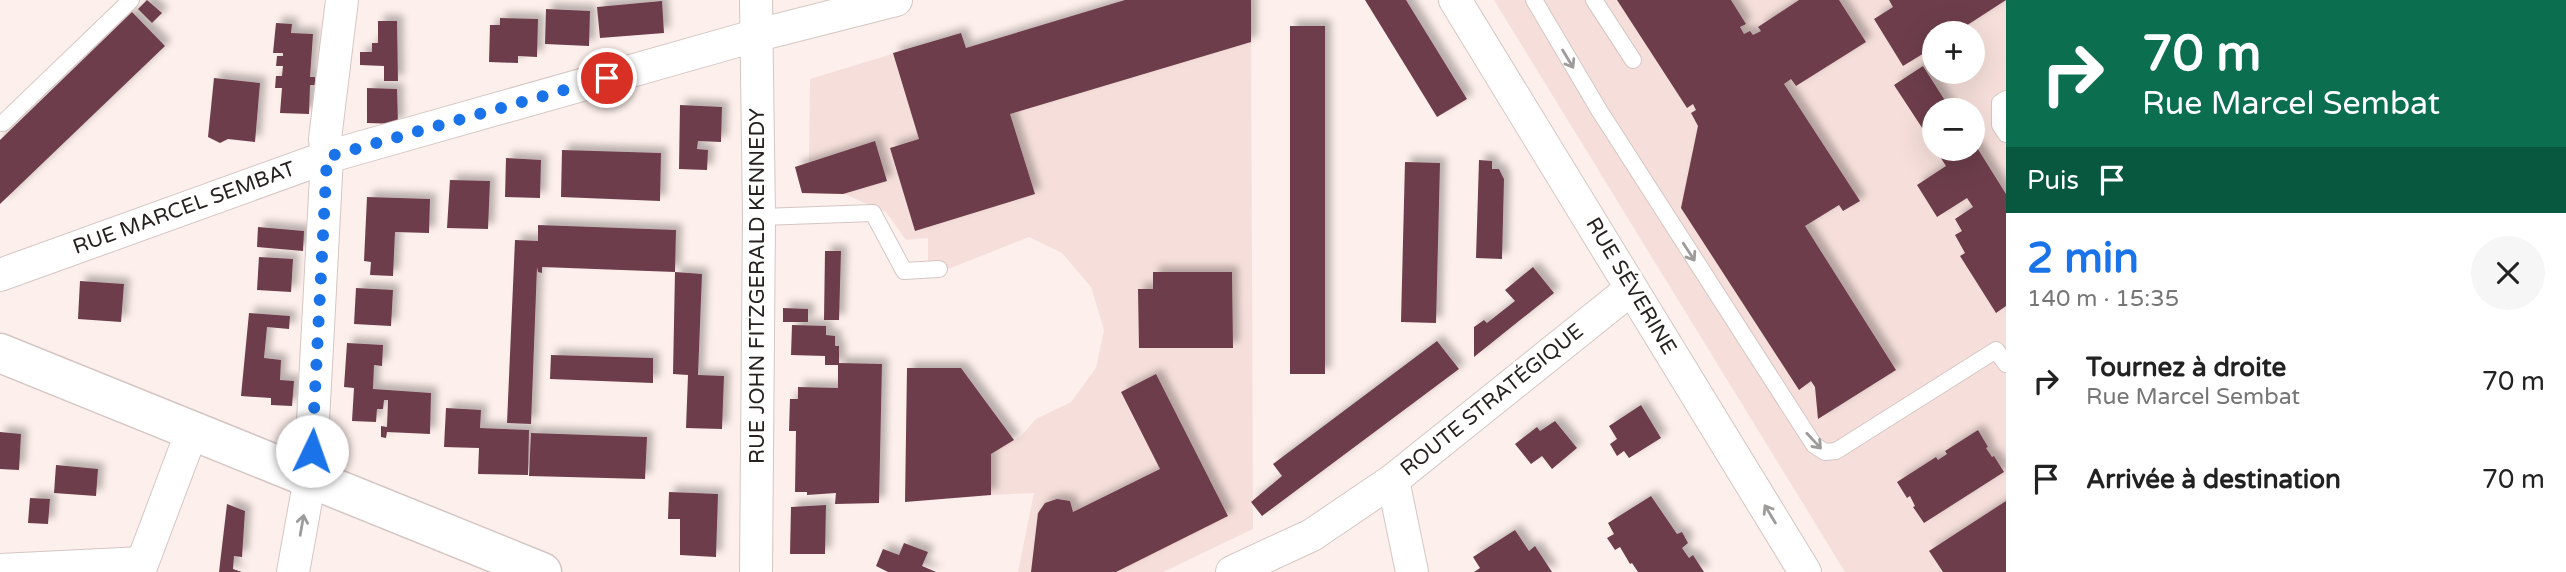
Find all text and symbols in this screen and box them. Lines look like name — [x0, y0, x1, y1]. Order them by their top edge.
map controls — [1922, 21, 1985, 161]
button: + — [1922, 21, 1985, 84]
text: 70 m — [2142, 25, 2261, 84]
icon: right — [2027, 28, 2118, 119]
pin — [577, 48, 637, 108]
one-way arrow — [1562, 48, 1576, 68]
icon: arrive — [588, 59, 626, 97]
text: Rue Marcel Sembat — [2142, 85, 2440, 123]
button: − — [1922, 98, 1985, 161]
street label: RUE JOHN FITZGERALD KENNEDY — [745, 108, 770, 464]
street label: RUE MARCEL SEMBAT — [70, 156, 299, 260]
icon: arrive — [2093, 161, 2131, 199]
text: Puis — [2027, 165, 2079, 196]
street label: RUE SÉVERINE — [1580, 213, 1682, 359]
text: 2 min — [2027, 233, 2139, 284]
button: close — [2471, 236, 2545, 310]
one-way arrow — [1682, 241, 1696, 261]
text: 140 m · 15:35 — [2027, 285, 2179, 313]
street label: ROUTE STRATÉGIQUE — [1395, 319, 1589, 481]
text: Tournez à droite — [2086, 352, 2286, 383]
icon: right — [2027, 362, 2065, 400]
text: 70 m — [2482, 366, 2545, 397]
text: Rue Marcel Sembat — [2086, 383, 2300, 411]
position arrow — [275, 414, 349, 488]
one-way arrow — [1806, 432, 1822, 450]
icon: arrive — [2027, 460, 2065, 498]
text: Arrivée à destination — [2086, 464, 2341, 495]
text: 70 m — [2482, 464, 2545, 495]
one-way arrow — [1762, 504, 1776, 524]
one-way arrow — [295, 514, 309, 537]

